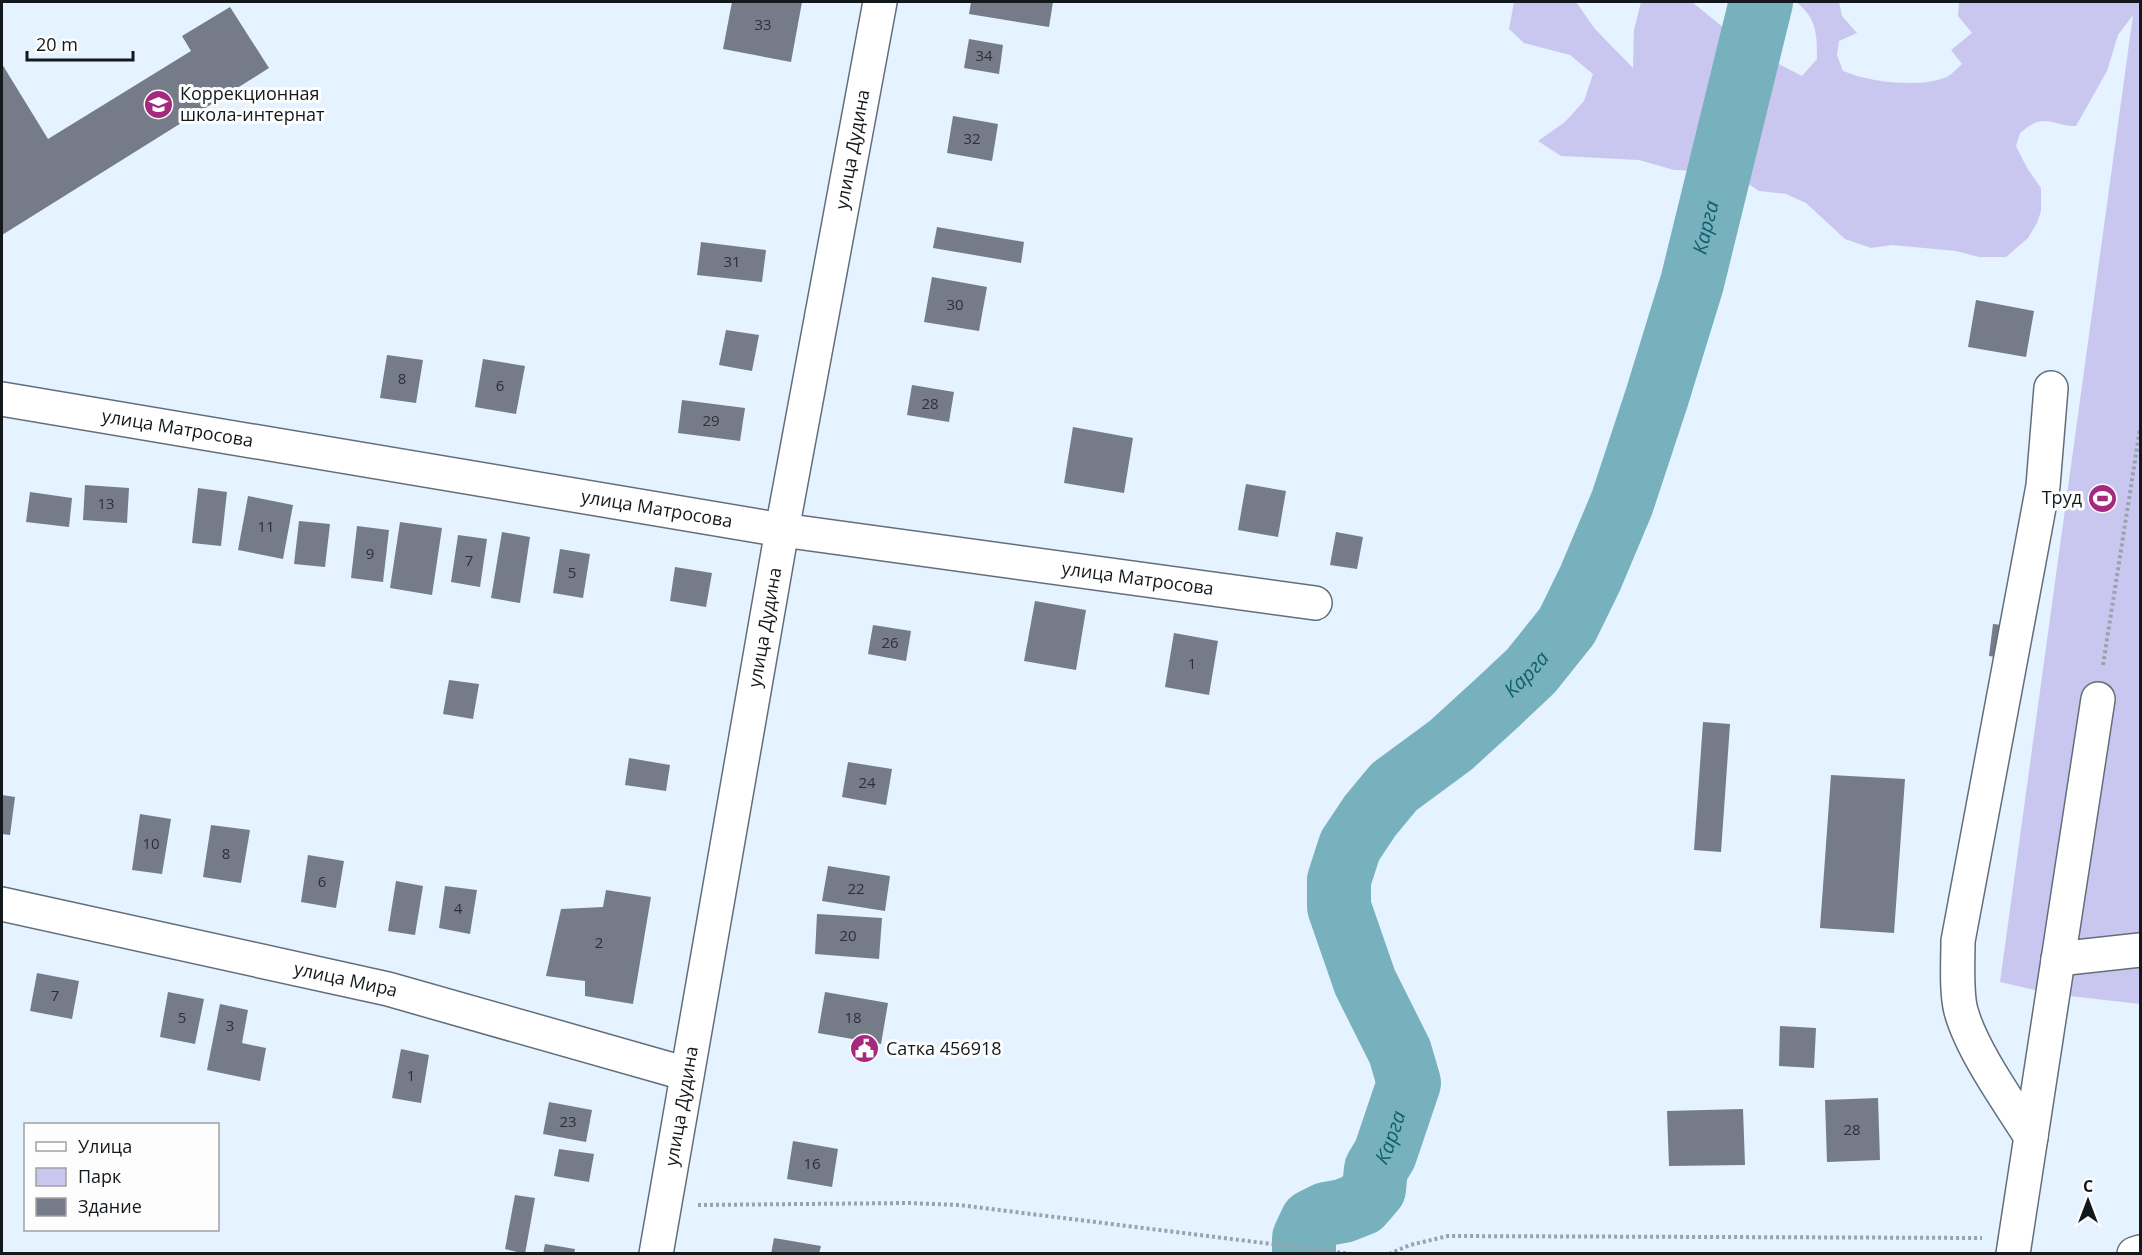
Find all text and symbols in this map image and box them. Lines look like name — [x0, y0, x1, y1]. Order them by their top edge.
house number: 33 — [754, 14, 772, 34]
scale bar — [27, 24, 134, 62]
text: 20 m — [36, 32, 78, 56]
house number: 34 — [975, 45, 993, 65]
place label: Коррекционная школа-интернат — [180, 81, 325, 126]
street label: улица Дудина — [829, 87, 875, 211]
school or university icon: Коррекционная школа-интернат — [143, 88, 175, 120]
house number: 32 — [963, 128, 981, 148]
water label: Карга — [1686, 198, 1725, 257]
house number: 31 — [723, 251, 741, 271]
house number: 30 — [946, 294, 964, 314]
house number: 8 — [398, 368, 406, 388]
house number: 6 — [496, 375, 504, 395]
house number: 28 — [921, 393, 939, 413]
street label: улица Матросова — [100, 403, 255, 452]
house number: 29 — [702, 410, 720, 430]
sports icon: Труд — [2087, 482, 2119, 514]
street label: улица Матросова — [579, 483, 734, 533]
place label: Труд — [2042, 485, 2082, 509]
house number: 13 — [97, 493, 115, 513]
house number: 11 — [257, 516, 275, 536]
house number: 9 — [366, 543, 374, 563]
house number: 7 — [465, 550, 473, 570]
street label: улица Матросова — [1060, 555, 1215, 600]
house number: 5 — [568, 562, 576, 582]
street label: улица Дудина — [742, 565, 786, 689]
house number: 26 — [881, 632, 899, 652]
water label: Карга — [1498, 645, 1555, 703]
house number: 1 — [1188, 653, 1196, 673]
house number: 24 — [858, 772, 876, 792]
house number: 10 — [142, 833, 160, 853]
house number: 8 — [222, 843, 230, 863]
house number: 6 — [318, 871, 326, 891]
house number: 22 — [847, 878, 865, 898]
house number: 4 — [454, 898, 463, 918]
house number: 20 — [839, 925, 857, 945]
house number: 2 — [595, 932, 603, 952]
street label: улица Мира — [292, 956, 401, 1002]
house number: 7 — [51, 985, 59, 1005]
house number: 5 — [178, 1007, 186, 1027]
house number: 18 — [844, 1007, 862, 1027]
house number: 3 — [226, 1015, 234, 1035]
public building icon: Сатка 456918 — [849, 1033, 881, 1065]
place label: Сатка 456918 — [886, 1036, 1002, 1060]
street label: улица Дудина — [659, 1044, 703, 1168]
house number: 1 — [407, 1065, 415, 1085]
water label: Карга — [1368, 1107, 1412, 1169]
house number: 23 — [559, 1111, 577, 1131]
house number: 28 — [1843, 1119, 1861, 1139]
legend — [24, 1123, 219, 1231]
text: Улица — [78, 1134, 132, 1158]
house number: 16 — [803, 1153, 821, 1173]
text: Парк — [78, 1164, 122, 1188]
north arrow — [2058, 1171, 2118, 1231]
text: С — [2083, 1175, 2093, 1197]
text: Здание — [78, 1194, 142, 1218]

